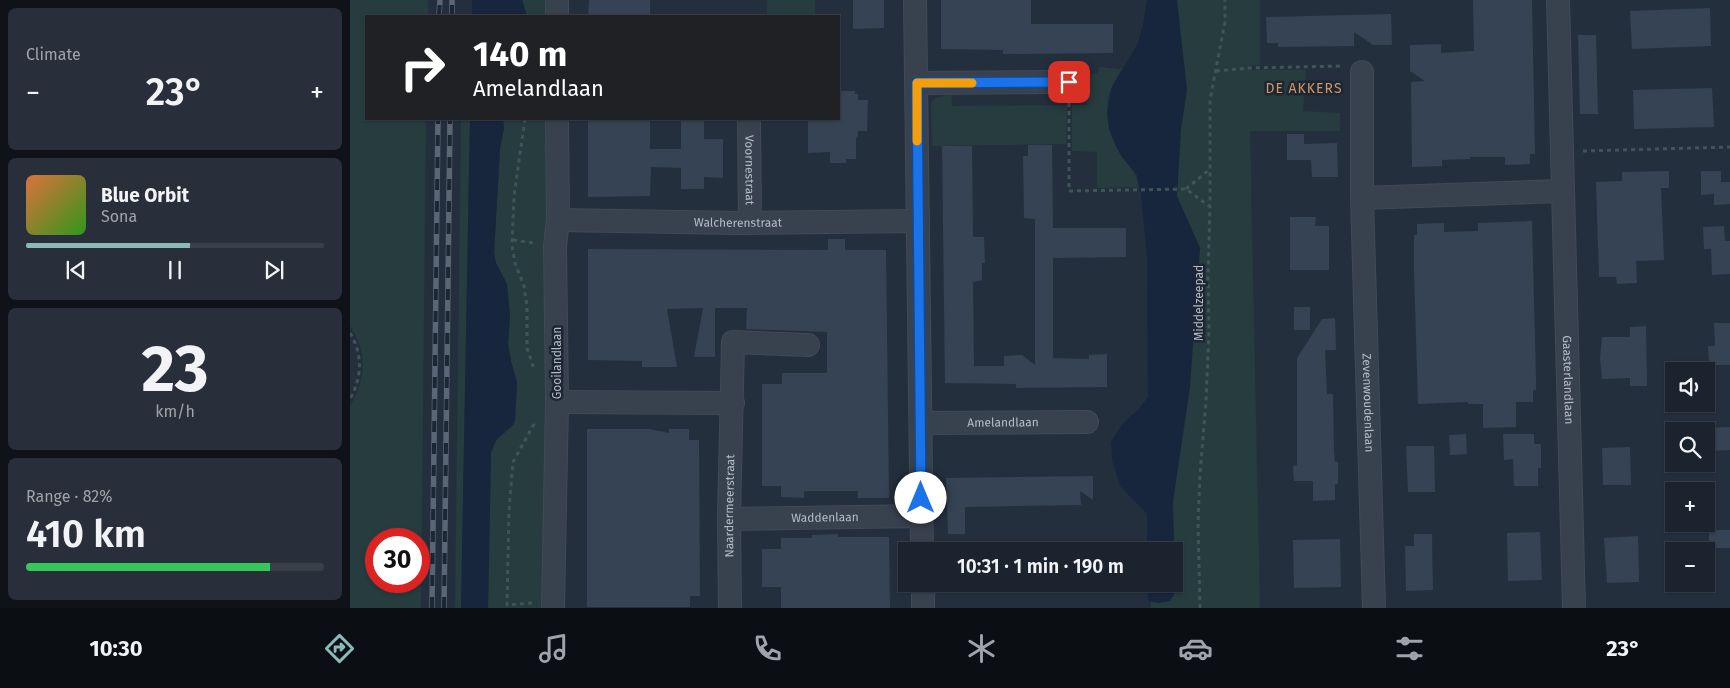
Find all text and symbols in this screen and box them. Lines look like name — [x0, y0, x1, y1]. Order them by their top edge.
text: 140 m — [473, 33, 567, 75]
icon: right — [390, 35, 455, 100]
text: Climate — [26, 45, 81, 64]
pin — [1048, 61, 1090, 103]
icon: arrive — [1055, 68, 1083, 96]
text: 23° — [146, 69, 204, 115]
text: Amelandlaan — [473, 75, 604, 102]
text: − — [26, 76, 40, 109]
text: + — [310, 76, 324, 109]
district label: DE AKKERS — [1265, 80, 1343, 97]
street label: Voornestraat — [742, 135, 757, 206]
text: Blue Orbit — [101, 184, 189, 207]
text: Sona — [101, 207, 137, 226]
street label: Walcherenstraat — [694, 215, 783, 230]
icon: previous — [62, 256, 90, 284]
icon: pause — [161, 256, 189, 284]
icon: next — [260, 256, 288, 284]
street label: Middelzeepad — [1192, 265, 1206, 341]
street label: Gooilandlaan — [550, 327, 564, 399]
text: 23 — [141, 330, 209, 408]
street label: Gaasterlandlaan — [1560, 335, 1576, 425]
street label: Zevenwoudenlaan — [1360, 353, 1376, 453]
map controls — [1665, 362, 1715, 592]
button: sound — [1665, 362, 1715, 412]
text: km/h — [155, 402, 195, 421]
street label: Amelandlaan — [967, 415, 1039, 430]
button: search — [1665, 422, 1715, 472]
street label: Naardermeerstraat — [722, 454, 737, 558]
position arrow — [894, 471, 946, 523]
button: + — [1665, 482, 1715, 532]
text: Range · 82% — [26, 487, 113, 506]
street label: Waddenlaan — [791, 510, 859, 525]
text: 410 km — [26, 511, 146, 557]
speed limit sign: 30 — [365, 528, 430, 593]
button: − — [1665, 542, 1715, 592]
text: 10:31 · 1 min · 190 m — [957, 555, 1124, 578]
icon: directions — [322, 631, 357, 666]
icon: music — [536, 631, 571, 666]
icon: phone — [750, 631, 785, 666]
icon: climate — [964, 631, 999, 666]
icon: car — [1178, 631, 1213, 666]
icon: filters — [1392, 631, 1427, 666]
text: 10:30 — [90, 635, 143, 662]
text: 23° — [1606, 635, 1640, 662]

